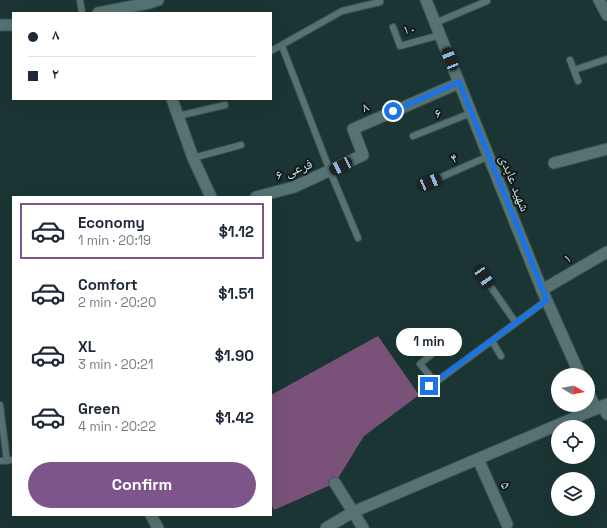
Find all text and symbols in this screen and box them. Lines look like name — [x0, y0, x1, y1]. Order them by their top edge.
street label: ۱۰ — [402, 19, 416, 39]
text: ۸ — [52, 25, 59, 44]
car — [440, 46, 460, 72]
text: ۲ — [52, 64, 59, 83]
street label: ۸ — [358, 97, 372, 117]
route start — [384, 102, 402, 120]
street label: ۶ — [432, 103, 444, 123]
street label: ۴ — [448, 148, 460, 168]
street label: شهید عابدی — [495, 152, 535, 214]
street label: فرعی ۶ — [273, 154, 315, 184]
car — [328, 155, 354, 177]
car — [417, 172, 443, 192]
icon: car — [30, 213, 66, 249]
text: Economy — [78, 213, 145, 232]
text: $1.12 — [219, 222, 254, 241]
text: 1 min · 20:19 — [78, 232, 151, 249]
street label: ۱ — [560, 249, 574, 267]
car — [472, 264, 496, 290]
icon: car — [30, 275, 66, 311]
text: Comfort — [78, 275, 138, 294]
text: $1.51 — [218, 284, 254, 303]
text: 2 min · 20:20 — [78, 294, 156, 311]
callout: 1 min — [396, 328, 462, 356]
text: 1 min — [413, 333, 445, 350]
icon: car — [30, 337, 66, 373]
text: XL — [78, 337, 96, 356]
text: $1.90 — [215, 346, 254, 365]
text: 3 min · 20:21 — [78, 356, 153, 373]
north arrow — [551, 368, 595, 412]
map controls — [551, 368, 595, 516]
route end — [420, 377, 438, 395]
icon: car — [30, 399, 66, 435]
text: Green — [78, 399, 120, 418]
text: $1.42 — [215, 408, 254, 427]
text: 4 min · 20:22 — [78, 418, 156, 435]
button: locate — [551, 420, 595, 464]
button: Confirm — [28, 462, 256, 508]
button: layers — [551, 472, 595, 516]
street label: ۵ — [496, 478, 516, 492]

